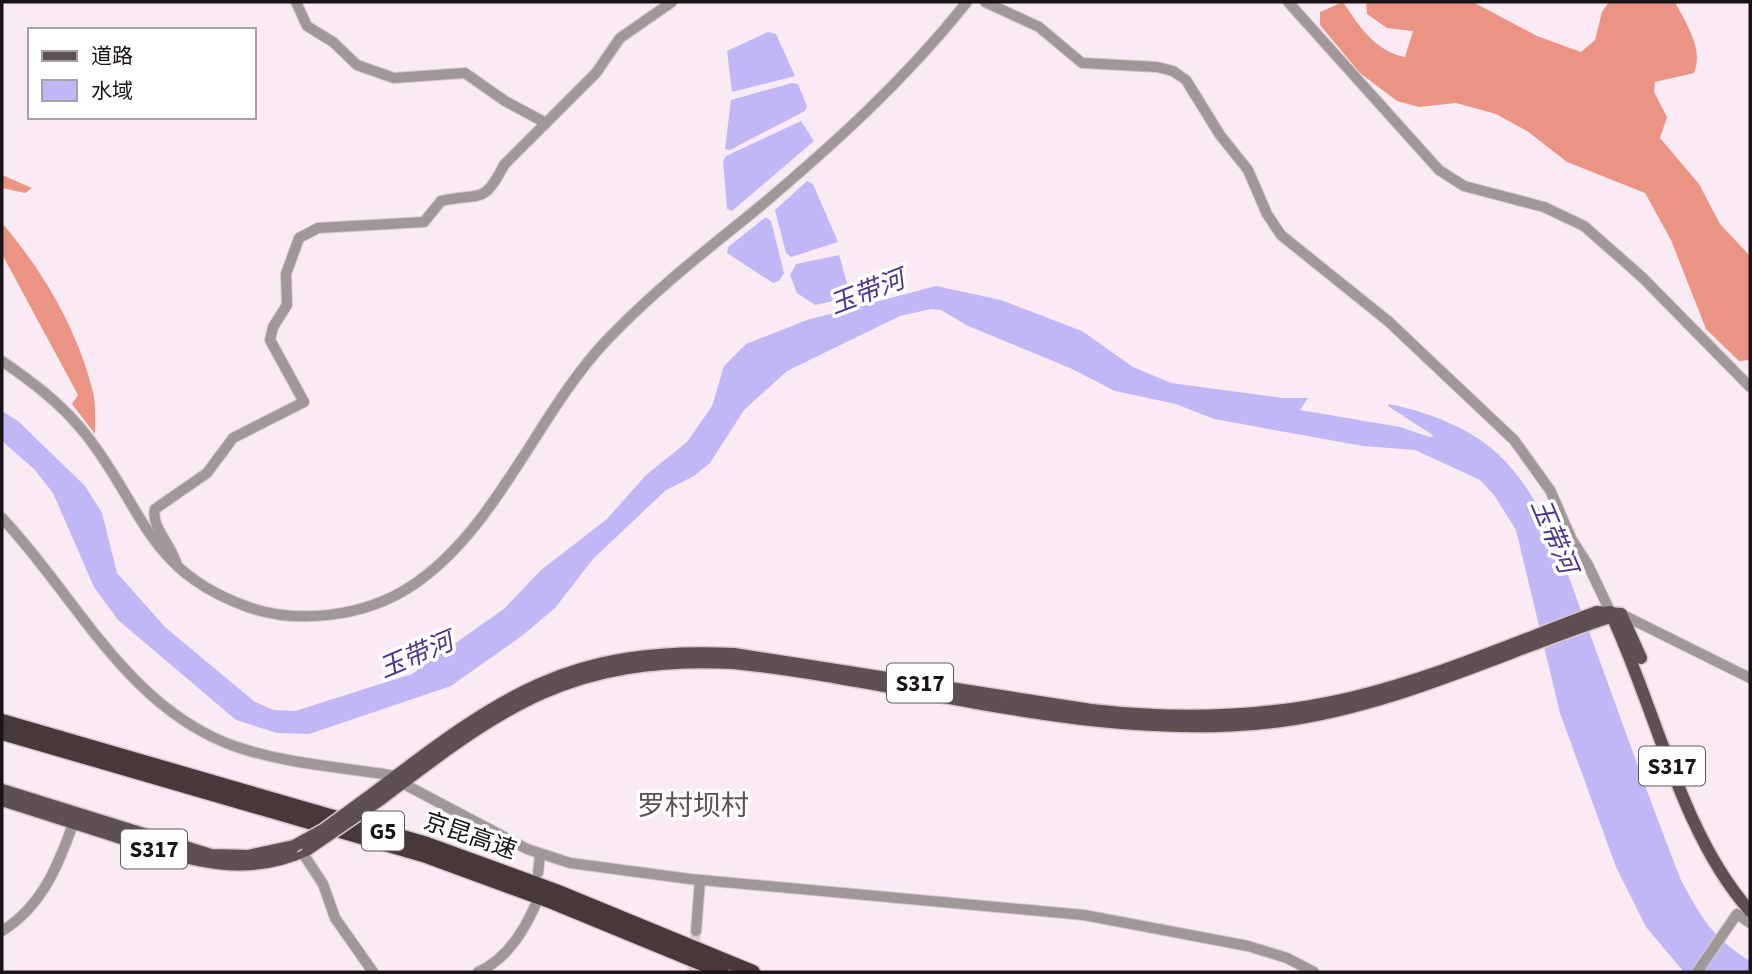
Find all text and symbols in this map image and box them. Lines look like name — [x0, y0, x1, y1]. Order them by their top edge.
legend — [28, 28, 256, 119]
text: 道路 — [91, 41, 133, 71]
text: 水域 — [91, 76, 133, 106]
water label: 玉带河 — [824, 259, 915, 323]
water label: 玉带河 — [1522, 493, 1588, 584]
water label: 玉带河 — [373, 621, 464, 687]
road number: S317 — [887, 664, 953, 702]
road number: S317 — [1639, 746, 1705, 786]
district label: 罗村坝村 — [637, 786, 749, 826]
street label: 京昆高速 — [419, 804, 521, 868]
road number: G5 — [362, 811, 404, 850]
road number: S317 — [121, 830, 187, 869]

